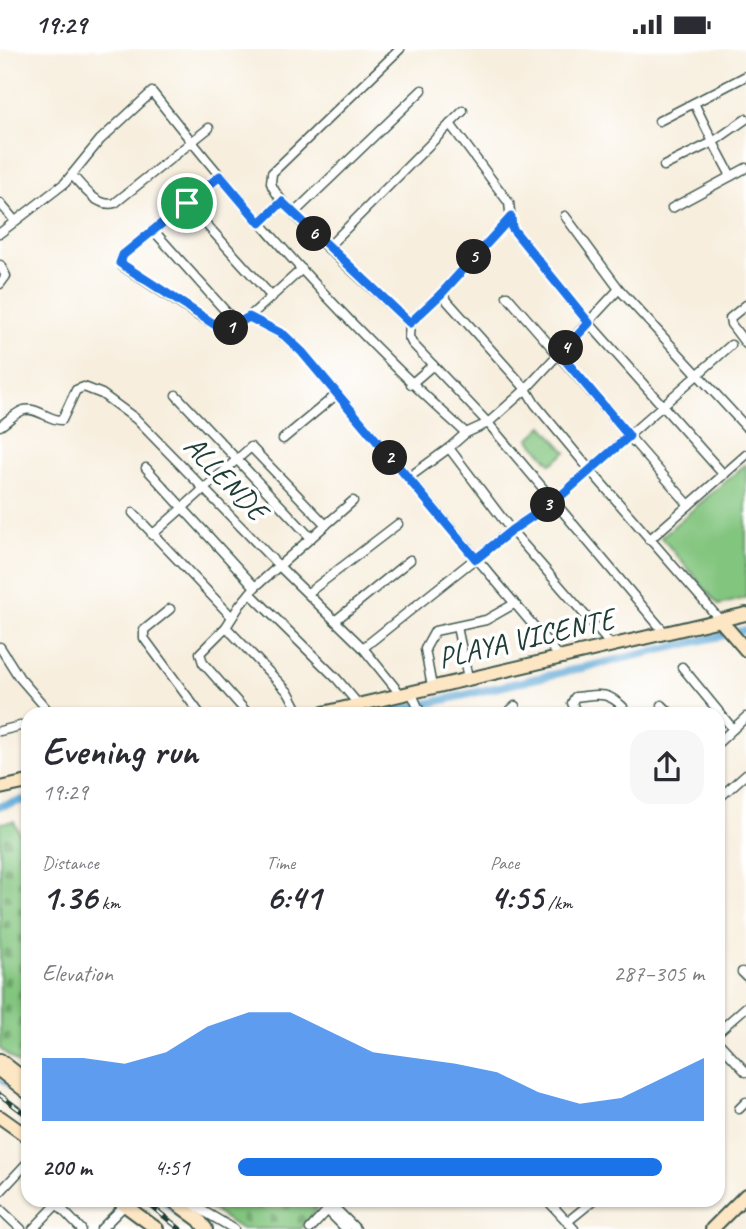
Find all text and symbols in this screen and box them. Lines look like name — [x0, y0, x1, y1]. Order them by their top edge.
text: 19:29 — [35, 8, 86, 41]
pin — [157, 173, 217, 233]
icon: arrive — [168, 184, 206, 222]
pin: 6 — [296, 217, 332, 251]
text: 6 — [309, 221, 318, 245]
pin: 5 — [456, 239, 491, 275]
text: 5 — [469, 244, 478, 268]
pin: 1 — [214, 311, 248, 345]
text: 1 — [226, 315, 235, 339]
pin: 4 — [548, 331, 584, 365]
text: 4 — [561, 335, 570, 359]
street label: ALLENDE — [176, 427, 279, 531]
pin: 2 — [372, 441, 408, 475]
text: 2 — [385, 445, 394, 469]
pin: 3 — [530, 487, 566, 523]
text: 3 — [543, 492, 552, 516]
street label: PLAYA VICENTE — [434, 598, 621, 677]
text: Evening run — [42, 728, 198, 775]
button: share — [630, 730, 704, 804]
text: 19:29 — [42, 778, 88, 807]
text: Distance — [42, 851, 99, 875]
text: Time — [266, 851, 295, 875]
text: Pace — [490, 851, 519, 875]
text: 1.36 — [42, 875, 97, 920]
text: 6:41 — [266, 875, 321, 920]
text: 4:55 — [490, 875, 543, 920]
text: km — [97, 891, 120, 915]
text: /km — [543, 891, 573, 915]
text: Elevation — [42, 959, 113, 988]
text: 287–305 m — [613, 959, 704, 988]
text: 200 m — [42, 1153, 92, 1182]
text: 4:51 — [154, 1153, 190, 1182]

